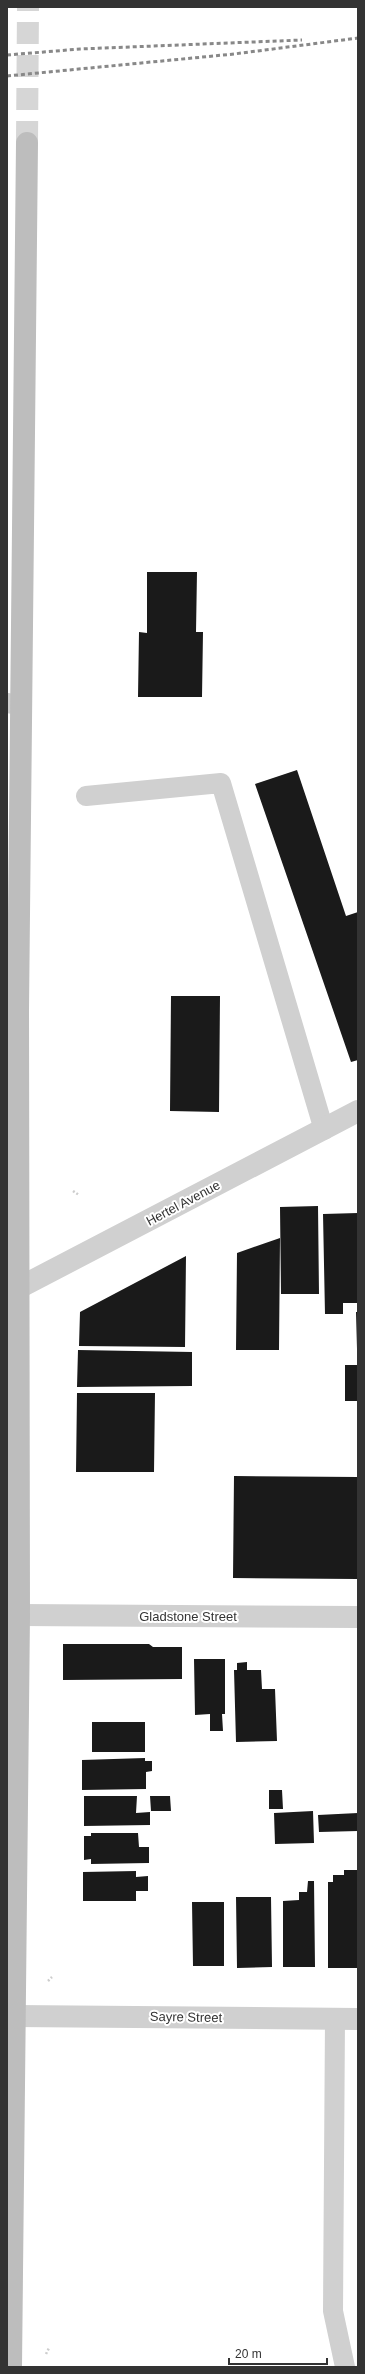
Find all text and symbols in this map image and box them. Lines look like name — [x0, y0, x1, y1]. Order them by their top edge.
street label: Hertel Avenue — [144, 1177, 222, 1229]
street label: Gladstone Street — [139, 1609, 237, 1624]
street label: Sayre Street — [150, 2009, 223, 2025]
scale bar — [229, 2340, 327, 2366]
text: 20 m — [235, 2347, 262, 2361]

